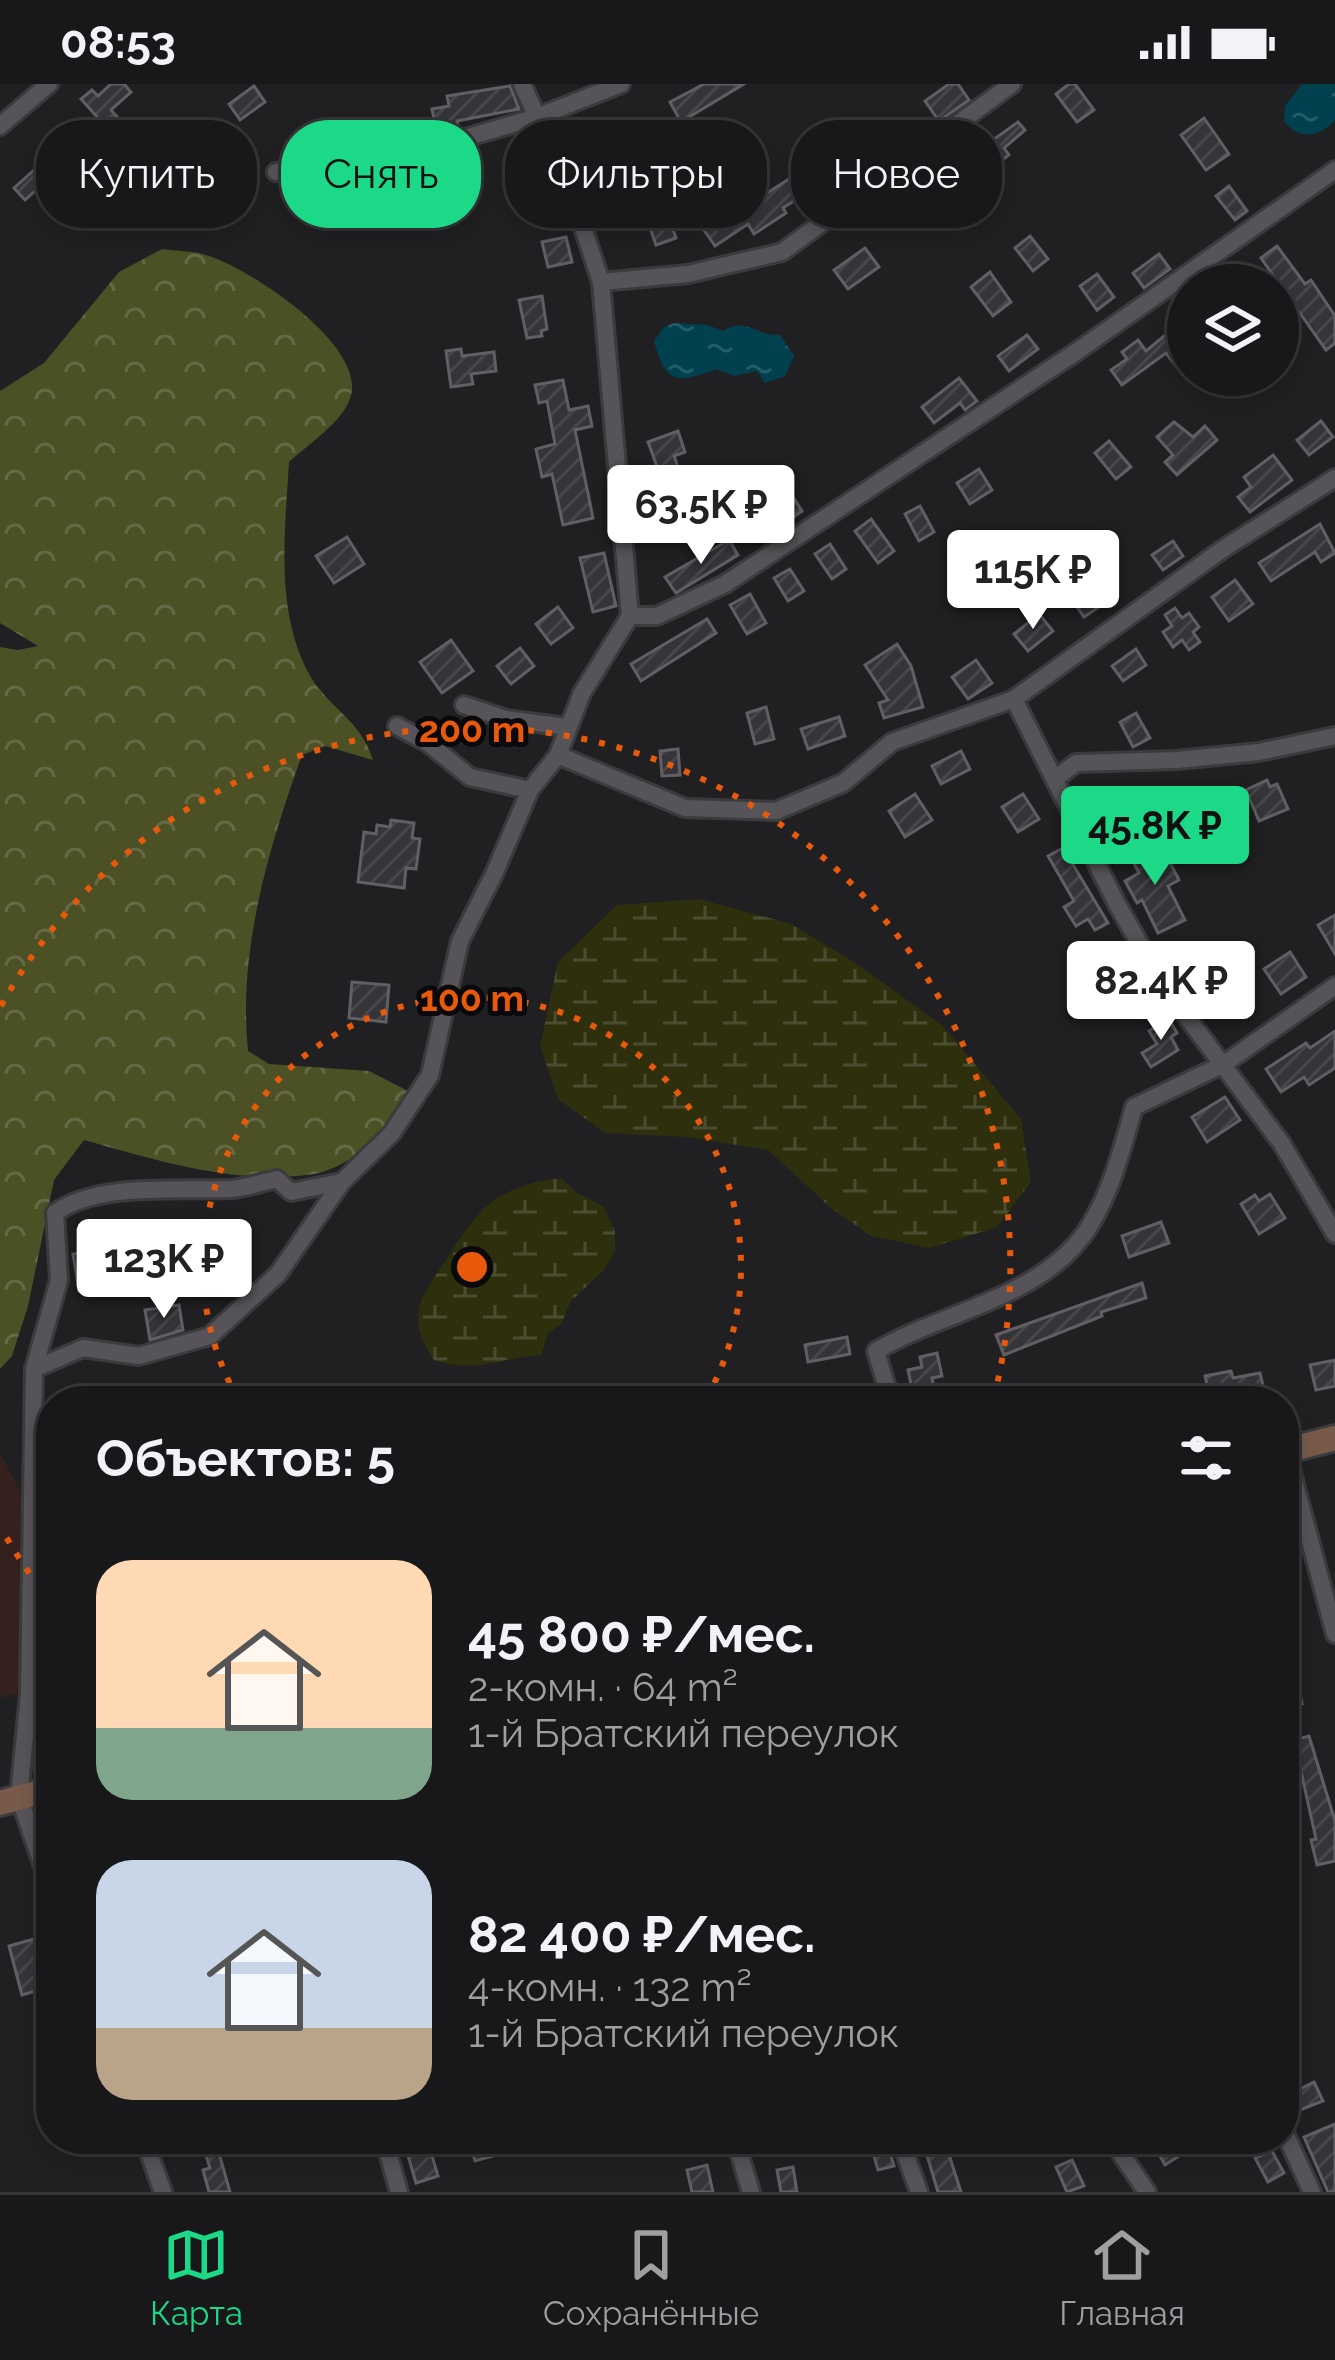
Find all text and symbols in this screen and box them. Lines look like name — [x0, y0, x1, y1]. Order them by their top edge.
text: 08:53 — [60, 16, 176, 69]
chip: Купить — [36, 120, 257, 228]
chip: Снять — [281, 120, 481, 228]
chip: Фильтры — [505, 120, 767, 228]
chip: Новое — [791, 120, 1002, 228]
map controls — [1167, 264, 1299, 396]
button: layers — [1167, 264, 1299, 396]
pin: 63.5K ₽ — [590, 465, 812, 567]
text: 63.5K ₽ — [634, 481, 768, 527]
pin: 115K ₽ — [935, 530, 1131, 632]
text: 115K ₽ — [974, 546, 1092, 592]
text: 200 m — [419, 708, 525, 750]
pin: 45.8K ₽ — [1044, 786, 1266, 888]
text: 45.8K ₽ — [1088, 802, 1222, 848]
pin: 82.4K ₽ — [1050, 941, 1272, 1043]
text: 82.4K ₽ — [1094, 957, 1228, 1003]
text: 100 m — [420, 977, 524, 1019]
pin: 123K ₽ — [66, 1219, 262, 1321]
text: 123K ₽ — [104, 1235, 224, 1281]
centre of rings — [451, 1246, 493, 1288]
icon: filters — [1173, 1425, 1239, 1491]
text: Объектов: 5 — [96, 1428, 395, 1488]
text: 45 800 ₽/мес. — [468, 1604, 815, 1664]
icon: home — [192, 1608, 336, 1752]
text: 2-комн. · 64 m² — [468, 1664, 738, 1710]
text: 1-й Братский переулок — [468, 1710, 899, 1756]
text: 82 400 ₽/мес. — [468, 1904, 815, 1964]
icon: home — [192, 1908, 336, 2052]
text: 4-комн. · 132 m² — [468, 1964, 752, 2010]
text: 1-й Братский переулок — [468, 2010, 899, 2056]
tab: Карта — [150, 2222, 243, 2333]
tab: Сохранённые — [543, 2222, 759, 2333]
tab: Главная — [1059, 2222, 1185, 2333]

